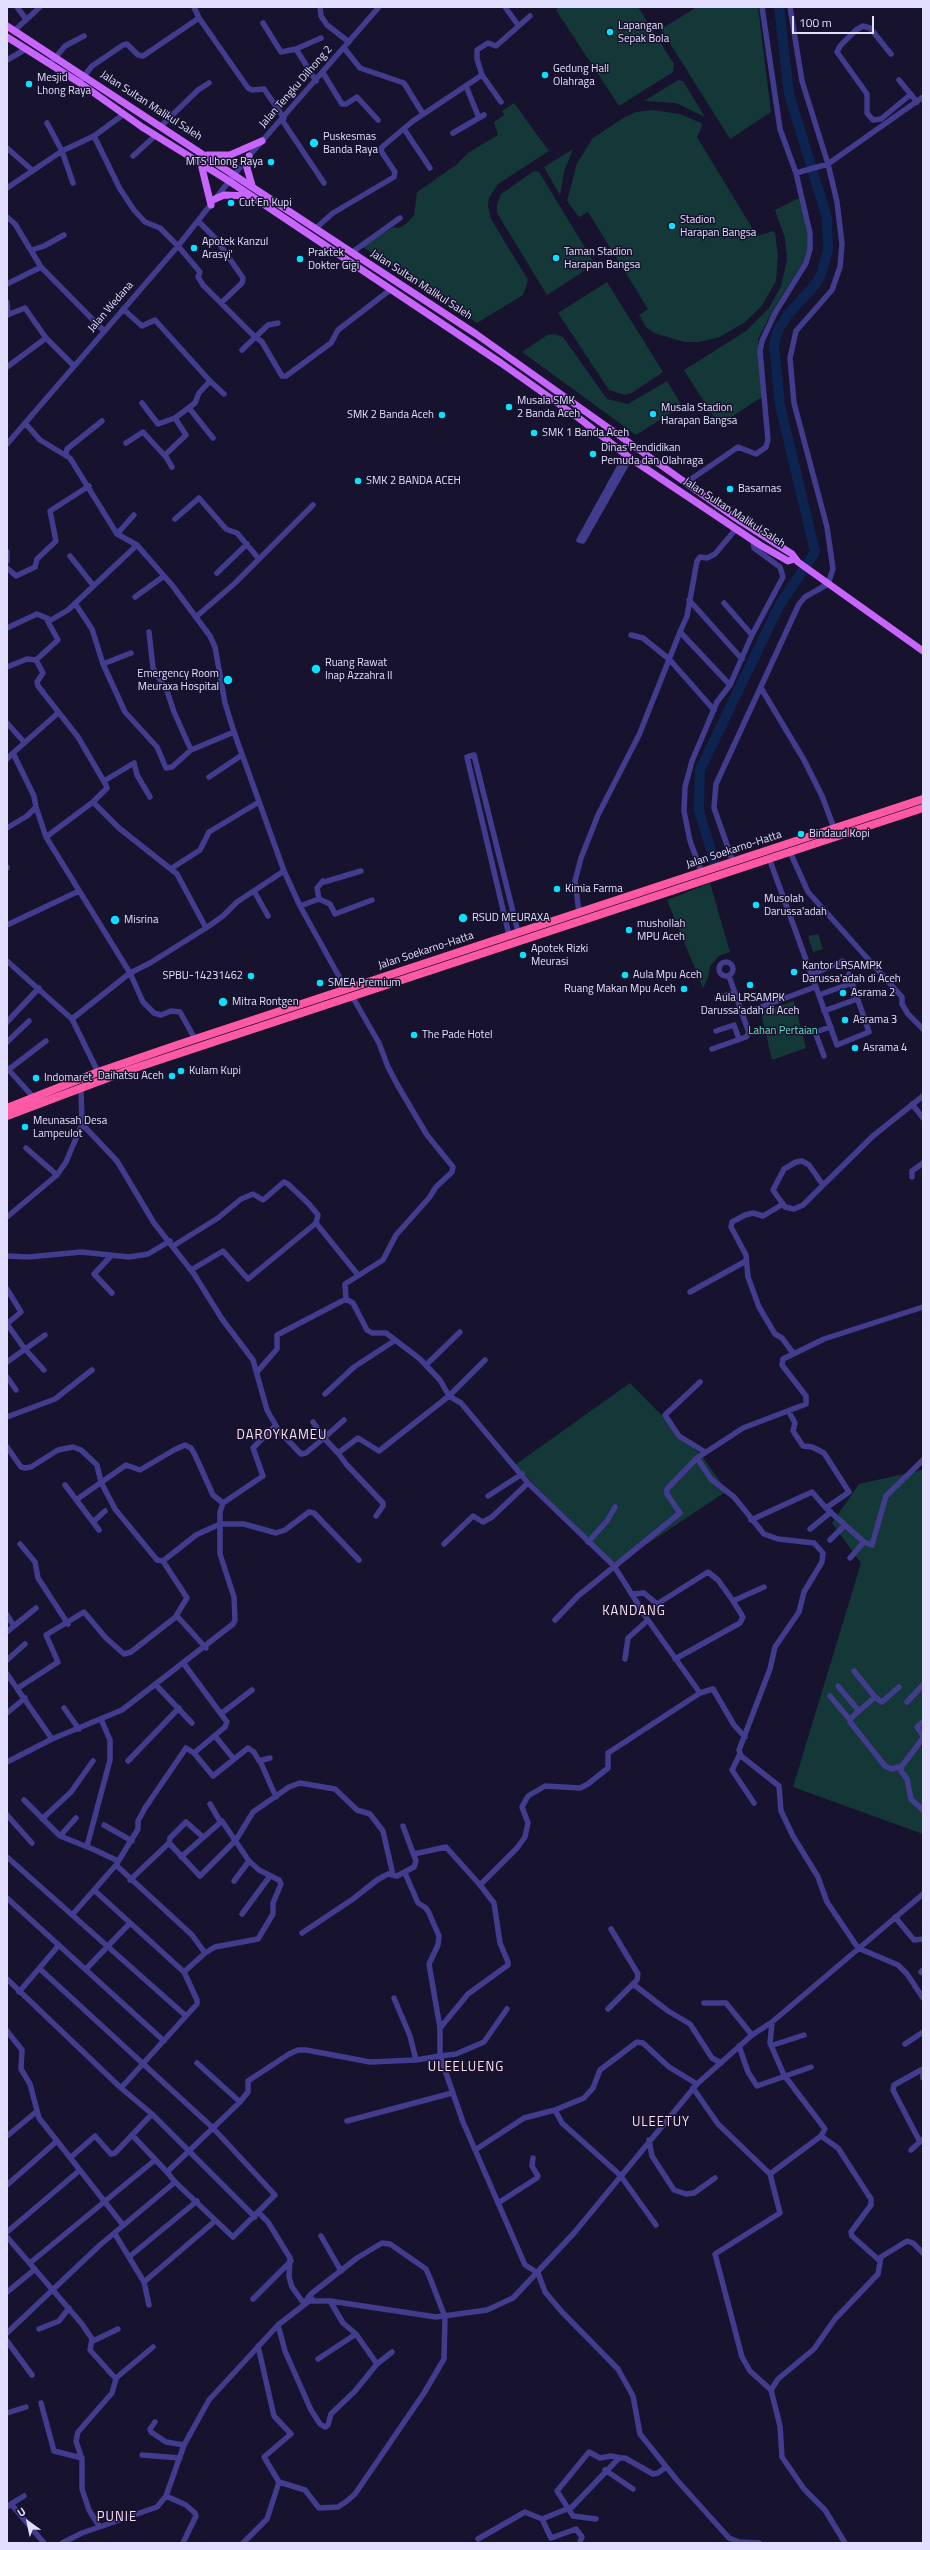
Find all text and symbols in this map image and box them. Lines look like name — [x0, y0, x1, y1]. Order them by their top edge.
scale bar — [794, 8, 876, 34]
text: 100 m — [799, 13, 832, 32]
place label: Lapangan Sepak Bola — [618, 19, 669, 45]
marker: Lapangan Sepak Bola — [605, 27, 615, 37]
street label: Jalan Tengku Dilhong 2 — [257, 43, 335, 131]
place label: Gedung Hall Olahraga — [553, 62, 609, 88]
street label: Jalan Sultan Malikul Saleh — [98, 68, 204, 144]
marker: Gedung Hall Olahraga — [540, 70, 550, 80]
place label: Mesjid Lhong Raya — [37, 71, 91, 97]
marker: Mesjid Lhong Raya — [24, 79, 34, 89]
place label: Puskesmas Banda Raya — [323, 130, 378, 156]
marker: Puskesmas Banda Raya — [308, 137, 320, 149]
place label: MTS Lhong Raya — [186, 155, 263, 169]
marker: MTS Lhong Raya — [266, 157, 276, 167]
place label: Cut En Kupi — [239, 196, 292, 210]
marker: Cut En Kupi — [226, 198, 236, 208]
place label: Stadion Harapan Bangsa — [680, 213, 756, 239]
marker: Stadion Harapan Bangsa — [667, 221, 677, 231]
place label: Apotek Kanzul Arasyi' — [202, 235, 268, 261]
marker: Apotek Kanzul Arasyi' — [189, 243, 199, 253]
place label: Taman Stadion Harapan Bangsa — [564, 245, 640, 271]
place label: Praktek Dokter Gigi — [308, 246, 359, 272]
street label: Jalan Sultan Malikul Saleh — [368, 247, 474, 323]
marker: Taman Stadion Harapan Bangsa — [551, 253, 561, 263]
marker: Praktek Dokter Gigi — [295, 254, 305, 264]
street label: Jalan Wedana — [85, 279, 137, 335]
place label: Musala SMK 2 Banda Aceh — [517, 394, 580, 420]
place label: Musala Stadion Harapan Bangsa — [661, 401, 737, 427]
marker: Musala SMK 2 Banda Aceh — [504, 402, 514, 412]
place label: SMK 2 Banda Aceh — [347, 408, 434, 422]
marker: Musala Stadion Harapan Bangsa — [648, 409, 658, 419]
marker: SMK 2 Banda Aceh — [437, 410, 447, 420]
place label: SMK 1 Banda Aceh — [542, 426, 629, 440]
marker: SMK 1 Banda Aceh — [529, 428, 539, 438]
place label: Dinas Pendidikan Pemuda dan Olahraga — [601, 441, 703, 467]
marker: Dinas Pendidikan Pemuda dan Olahraga — [588, 449, 598, 459]
place label: SMK 2 BANDA ACEH — [366, 474, 461, 488]
street label: Jalan Sultan Malikul Saleh — [681, 475, 787, 551]
marker: SMK 2 BANDA ACEH — [353, 476, 363, 486]
place label: Basarnas — [738, 482, 781, 496]
marker: Basarnas — [725, 484, 735, 494]
place label: Ruang Rawat Inap Azzahra II — [325, 656, 392, 682]
marker: Ruang Rawat Inap Azzahra II — [310, 663, 322, 675]
place label: Emergency Room Meuraxa Hospital — [137, 667, 219, 693]
marker: Emergency Room Meuraxa Hospital — [222, 674, 234, 686]
place label: Bindaud Kopi — [809, 827, 870, 841]
street label: Jalan Soekarno-Hatta — [685, 828, 783, 872]
marker: Bindaud Kopi — [796, 829, 806, 839]
place label: Kimia Farma — [565, 882, 623, 896]
marker: Kimia Farma — [552, 884, 562, 894]
place label: Musolah Darussa'adah — [764, 892, 827, 918]
marker: Musolah Darussa'adah — [751, 900, 761, 910]
place label: RSUD MEURAXA — [472, 911, 550, 925]
marker: RSUD MEURAXA — [457, 912, 469, 924]
place label: Misrina — [124, 913, 158, 927]
marker: Misrina — [109, 914, 121, 926]
place label: mushollah MPU Aceh — [637, 917, 685, 943]
marker: mushollah MPU Aceh — [624, 925, 634, 935]
street label: Jalan Soekarno-Hatta — [377, 929, 475, 973]
place label: Apotek Rizki Meurasi — [531, 942, 588, 968]
marker: Apotek Rizki Meurasi — [518, 950, 528, 960]
place label: Kantor LRSAMPK Darussa'adah di Aceh — [802, 959, 901, 985]
marker: Kantor LRSAMPK Darussa'adah di Aceh — [789, 967, 799, 977]
place label: Aula Mpu Aceh — [633, 968, 702, 982]
place label: SPBU-14231462 — [163, 969, 243, 983]
marker: Aula Mpu Aceh — [620, 970, 630, 980]
marker: SPBU-14231462 — [246, 971, 256, 981]
place label: SMEA Premium — [328, 976, 401, 990]
marker: SMEA Premium — [315, 978, 325, 988]
marker: Aula LRSAMPK Darussa'adah di Aceh — [745, 980, 755, 990]
place label: Ruang Makan Mpu Aceh — [564, 982, 676, 996]
marker: Ruang Makan Mpu Aceh — [679, 984, 689, 994]
place label: Asrama 2 — [851, 986, 895, 1000]
marker: Asrama 2 — [838, 988, 848, 998]
place label: Aula LRSAMPK Darussa'adah di Aceh — [701, 991, 799, 1017]
place label: Mitra Rontgen — [232, 995, 299, 1009]
marker: Mitra Rontgen — [217, 996, 229, 1008]
place label: Asrama 3 — [853, 1013, 897, 1027]
marker: Asrama 3 — [840, 1015, 850, 1025]
park label: Lahan Pertaian — [748, 1024, 818, 1038]
place label: The Pade Hotel — [422, 1028, 493, 1042]
marker: The Pade Hotel — [409, 1030, 419, 1040]
place label: Asrama 4 — [863, 1041, 907, 1055]
marker: Asrama 4 — [850, 1043, 860, 1053]
place label: Kulam Kupi — [189, 1064, 241, 1078]
marker: Kulam Kupi — [176, 1066, 186, 1076]
place label: Daihatsu Aceh — [98, 1069, 164, 1083]
place label: Indomaret — [44, 1071, 92, 1085]
marker: Daihatsu Aceh — [167, 1071, 177, 1081]
marker: Indomaret — [31, 1073, 41, 1083]
place label: Meunasah Desa Lampeulot — [33, 1114, 107, 1140]
marker: Meunasah Desa Lampeulot — [20, 1122, 30, 1132]
district label: DAROYKAMEU — [237, 1428, 327, 1444]
district label: KANDANG — [602, 1604, 666, 1620]
district label: ULEELUENG — [428, 2060, 504, 2076]
district label: ULEETUY — [632, 2115, 690, 2131]
north arrow — [8, 2502, 48, 2542]
text: U — [14, 2503, 29, 2521]
district label: PUNIE — [97, 2510, 137, 2526]

